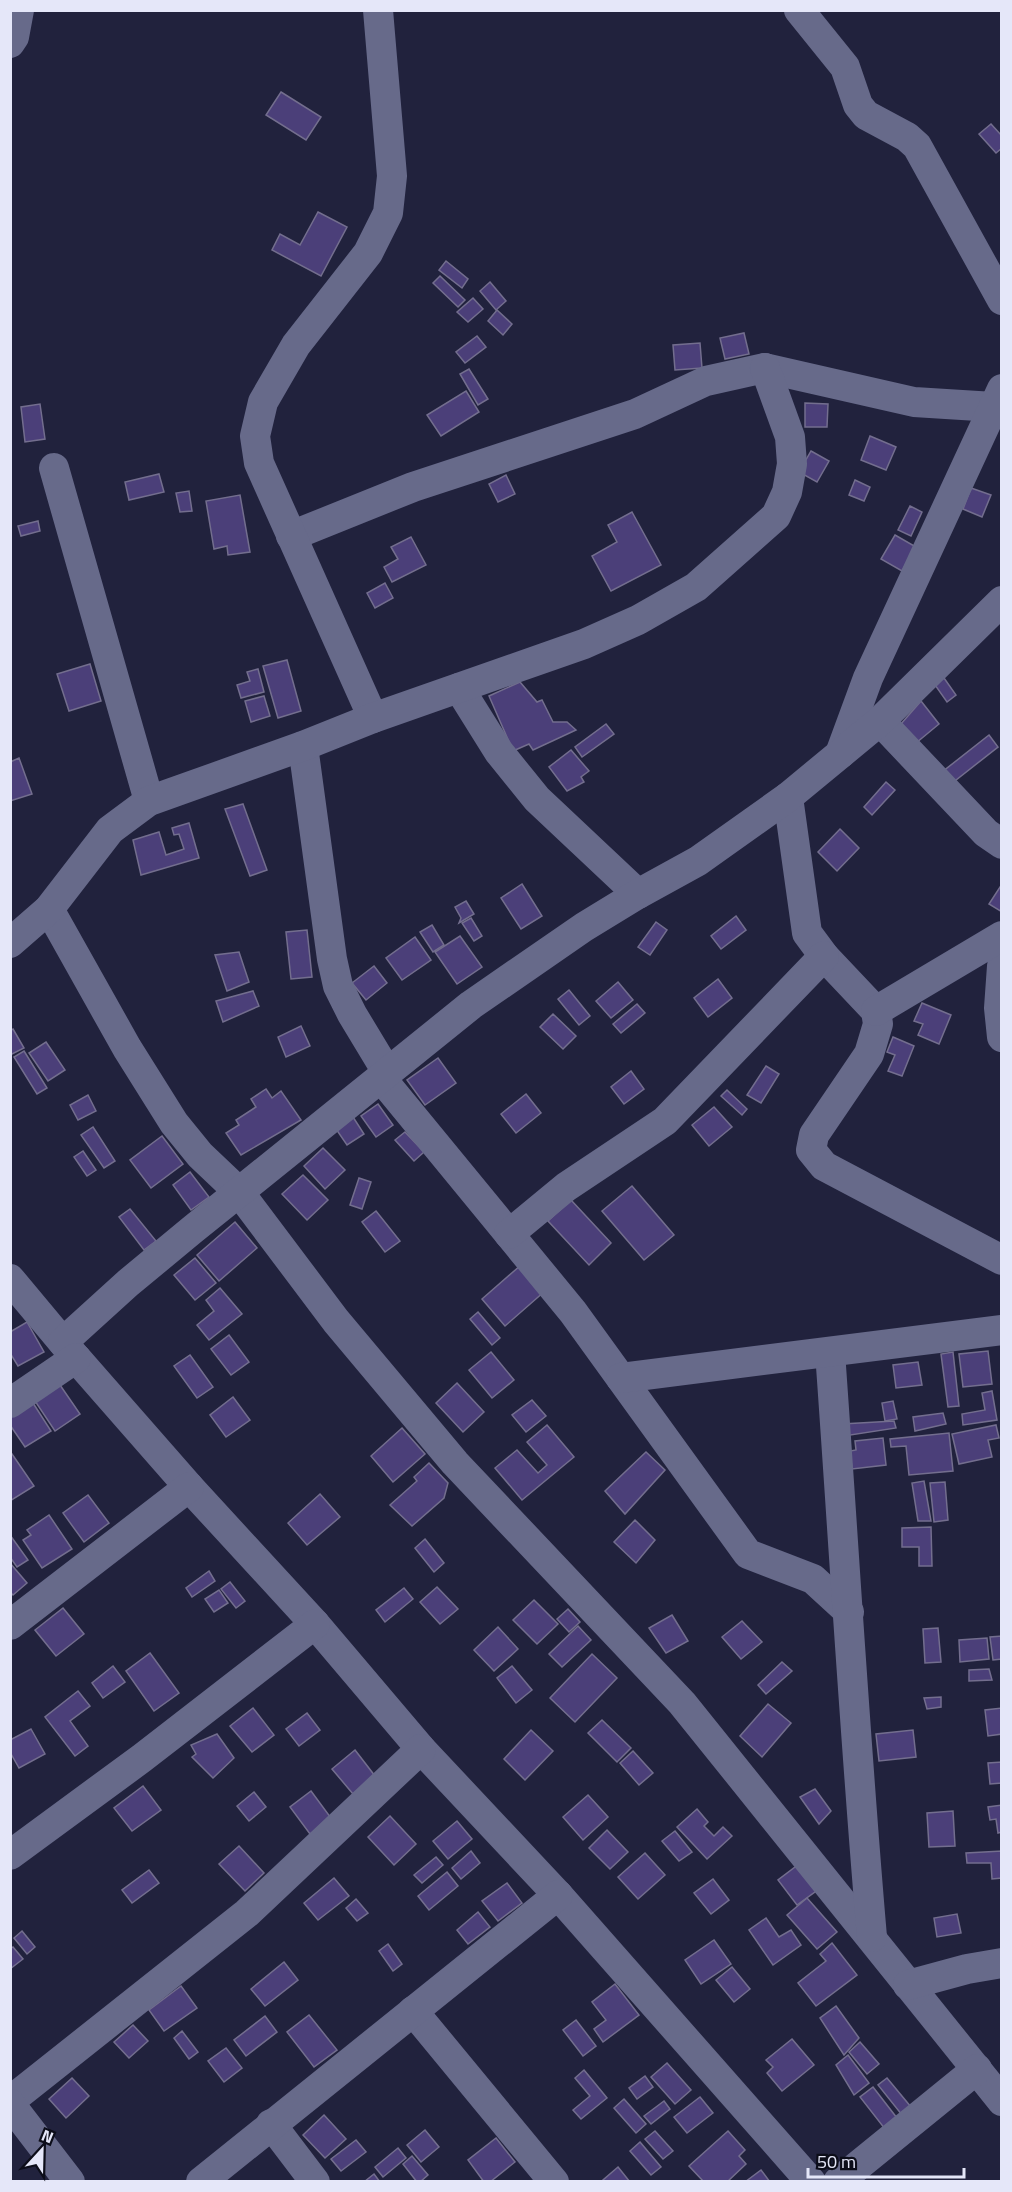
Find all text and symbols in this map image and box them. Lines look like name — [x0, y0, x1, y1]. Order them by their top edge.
north arrow — [12, 2120, 72, 2180]
text: N — [38, 2123, 57, 2149]
scale bar — [808, 2141, 964, 2179]
text: 50 m — [817, 2148, 856, 2175]

